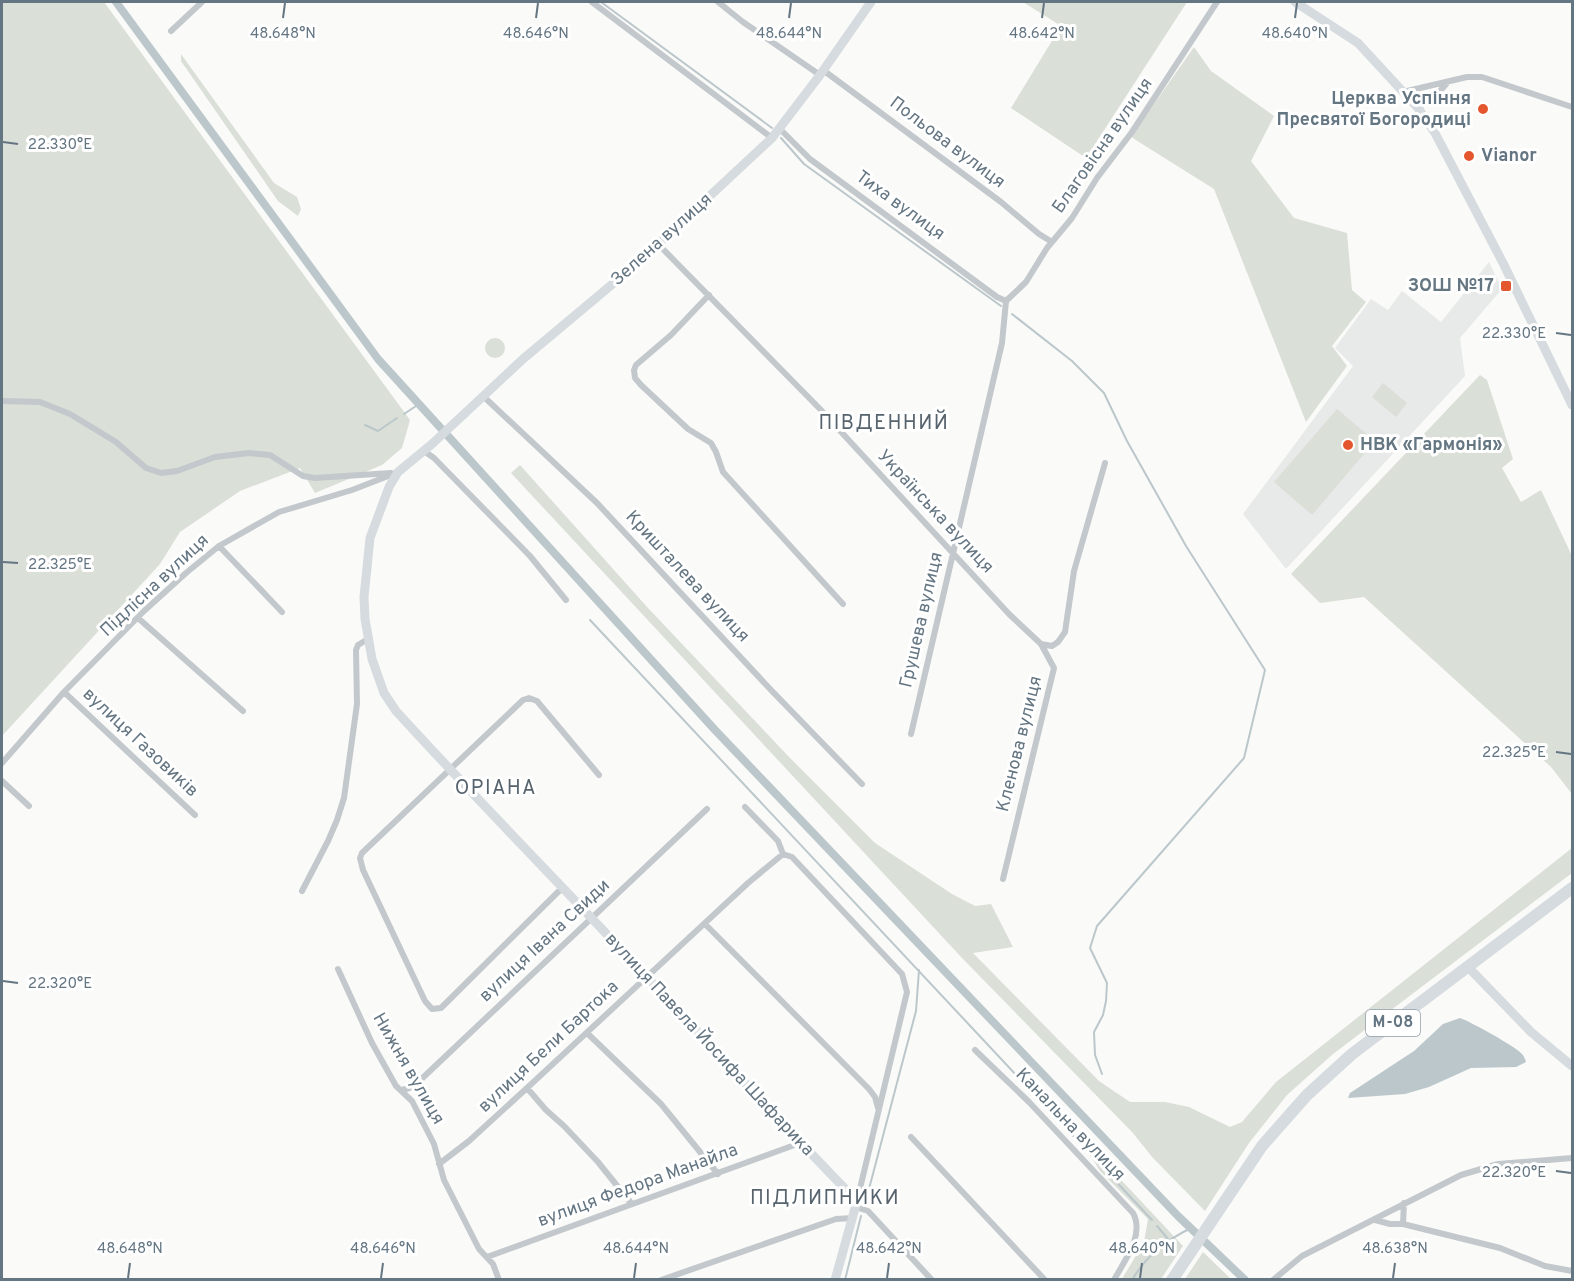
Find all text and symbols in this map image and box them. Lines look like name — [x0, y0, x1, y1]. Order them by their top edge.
text: 48.648°N — [250, 25, 316, 44]
text: 48.646°N — [503, 25, 569, 44]
text: 48.644°N — [756, 25, 822, 44]
text: 48.642°N — [1009, 25, 1075, 44]
text: 48.640°N — [1262, 25, 1328, 44]
street label: Благовісна вулиця — [1048, 74, 1158, 218]
place label: Церква Успіння Пресвятої Богородиці — [1277, 88, 1471, 132]
street label: Польова вулиця — [885, 92, 1009, 194]
marker: Церква Успіння Пресвятої Богородиці — [1476, 102, 1490, 116]
text: 22.330°E — [28, 136, 92, 155]
place label: Vianor — [1481, 145, 1537, 168]
marker: Vianor — [1462, 149, 1476, 163]
street label: Тиха вулиця — [851, 166, 949, 246]
street label: Зелена вулиця — [607, 188, 717, 292]
place label: ЗОШ №17 — [1408, 275, 1494, 298]
marker: ЗОШ №17 — [1499, 279, 1513, 293]
text: 22.330°E — [1482, 325, 1546, 344]
district label: ПІВДЕННИЙ — [819, 409, 949, 437]
place label: НВК «Гармонія» — [1360, 434, 1503, 457]
marker: НВК «Гармонія» — [1341, 438, 1355, 452]
street label: Українська вулиця — [872, 445, 998, 579]
street label: Кришталева вулиця — [620, 506, 754, 648]
street label: Підлісна вулиця — [96, 530, 214, 642]
street label: Грушева вулиця — [895, 550, 949, 690]
text: 22.325°E — [28, 556, 92, 575]
street label: Кленова вулиця — [992, 674, 1048, 814]
street label: вулиця Газовиків — [77, 683, 203, 803]
text: 22.325°E — [1482, 744, 1546, 763]
district label: ОРІАНА — [455, 776, 537, 802]
street label: вулиця Івана Свиди — [475, 874, 615, 1008]
street label: вулиця Павела Йосифа Шафарика — [599, 927, 820, 1161]
text: 22.320°E — [28, 975, 92, 994]
street label: вулиця Бели Бартока — [474, 976, 624, 1118]
street label: Нижня вулиця — [367, 1009, 449, 1129]
road number: М-08 — [1366, 1010, 1420, 1036]
street label: Канальна вулиця — [1010, 1064, 1130, 1186]
street label: вулиця Федора Манайла — [535, 1139, 741, 1233]
text: 22.320°E — [1482, 1164, 1546, 1183]
district label: ПІДЛИПНИКИ — [750, 1186, 900, 1212]
text: 48.648°N — [97, 1240, 163, 1259]
text: 48.646°N — [350, 1240, 416, 1259]
text: 48.644°N — [603, 1240, 669, 1259]
text: 48.642°N — [856, 1240, 922, 1259]
text: 48.640°N — [1109, 1240, 1175, 1259]
text: 48.638°N — [1362, 1240, 1428, 1259]

